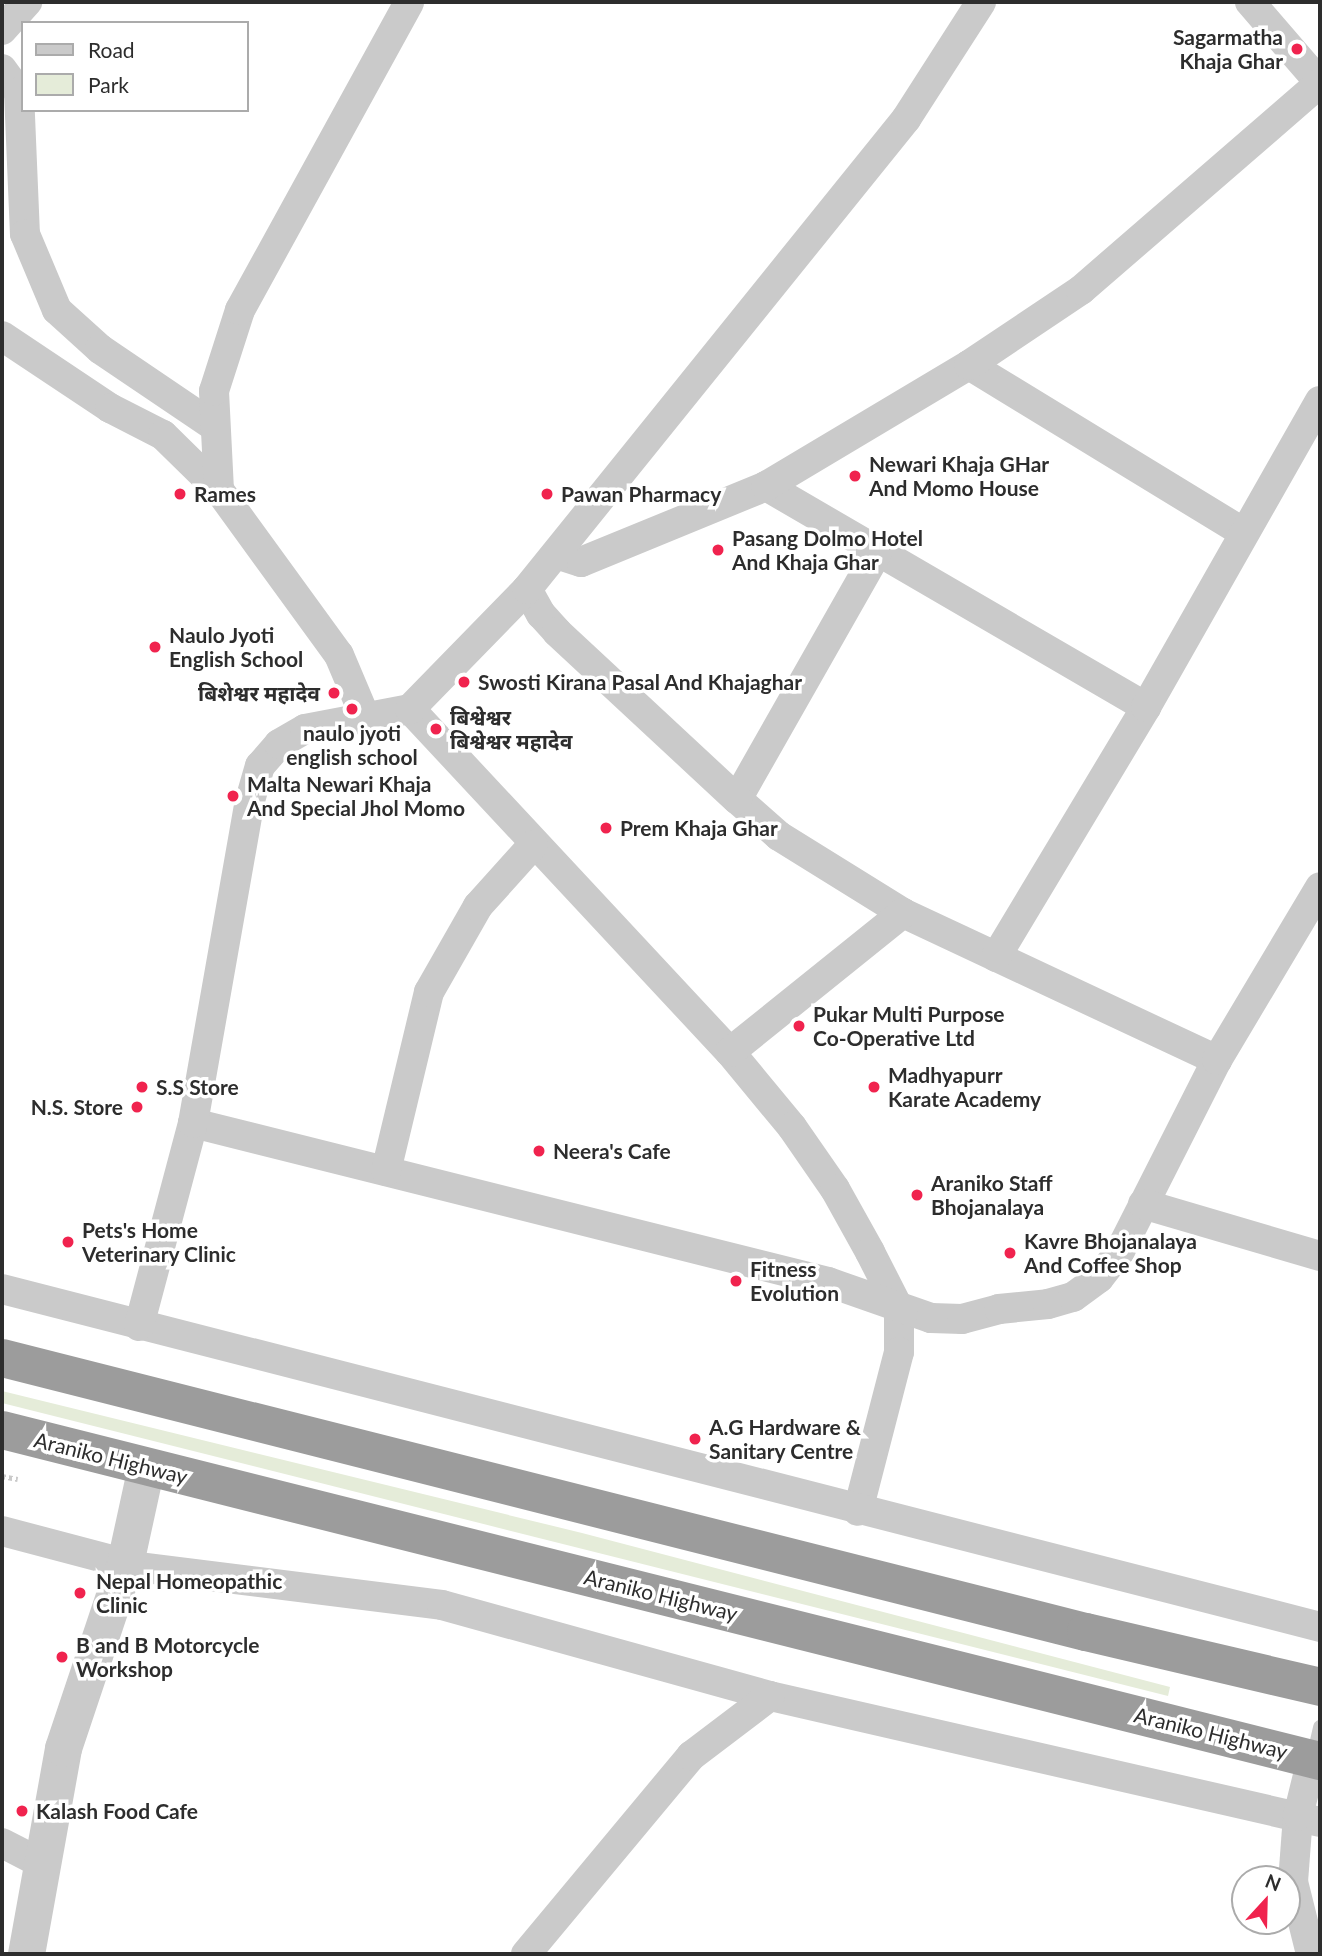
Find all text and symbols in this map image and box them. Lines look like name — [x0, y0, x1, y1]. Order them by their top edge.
legend — [21, 21, 248, 112]
place label: Sagarmatha Khaja Ghar — [1173, 24, 1283, 74]
text: Road — [88, 37, 135, 62]
marker: Sagarmatha Khaja Ghar — [1289, 41, 1305, 57]
text: Park — [88, 72, 129, 97]
place label: Newari Khaja GHar And Momo House — [869, 451, 1049, 501]
marker: Newari Khaja GHar And Momo House — [847, 468, 863, 484]
place label: Rames — [194, 481, 256, 507]
place label: Pawan Pharmacy — [561, 481, 721, 507]
marker: Rames — [172, 486, 188, 502]
marker: Pawan Pharmacy — [539, 486, 555, 502]
place label: Pasang Dolmo Hotel And Khaja Ghar — [732, 525, 923, 575]
marker: Pasang Dolmo Hotel And Khaja Ghar — [710, 542, 726, 558]
place label: Naulo Jyoti English School — [169, 622, 303, 672]
marker: Naulo Jyoti English School — [147, 639, 163, 655]
place label: Swosti Kirana Pasal And Khajaghar — [478, 669, 803, 695]
marker: Swosti Kirana Pasal And Khajaghar — [456, 674, 472, 690]
place label: बिशेश्वर महादेव — [198, 680, 320, 706]
marker: बिशेश्वर महादेव — [326, 685, 342, 701]
marker: naulo jyoti english school — [344, 701, 360, 717]
place label: बिश्वेश्वर बिश्वेश्वर महादेव — [450, 704, 572, 754]
place label: naulo jyoti english school — [286, 720, 418, 770]
marker: बिश्वेश्वर बिश्वेश्वर महादेव — [428, 721, 444, 737]
place label: Malta Newari Khaja And Special Jhol Momo — [247, 771, 466, 821]
marker: Malta Newari Khaja And Special Jhol Momo — [225, 788, 241, 804]
place label: Prem Khaja Ghar — [620, 815, 778, 841]
marker: Prem Khaja Ghar — [598, 820, 614, 836]
place label: Pukar Multi Purpose Co-Operative Ltd — [813, 1001, 1005, 1051]
marker: Pukar Multi Purpose Co-Operative Ltd — [791, 1018, 807, 1034]
place label: Madhyapurr Karate Academy — [888, 1062, 1042, 1112]
place label: S.S Store — [156, 1074, 239, 1100]
marker: S.S Store — [134, 1079, 150, 1095]
marker: Madhyapurr Karate Academy — [866, 1079, 882, 1095]
place label: N.S. Store — [31, 1094, 123, 1120]
marker: N.S. Store — [129, 1099, 145, 1115]
place label: Neera's Cafe — [553, 1138, 671, 1164]
marker: Neera's Cafe — [531, 1143, 547, 1159]
place label: Araniko Staff Bhojanalaya — [931, 1170, 1053, 1220]
marker: Araniko Staff Bhojanalaya — [909, 1187, 925, 1203]
place label: Pets's Home Veterinary Clinic — [82, 1217, 236, 1267]
place label: Kavre Bhojanalaya And Coffee Shop — [1024, 1228, 1197, 1278]
marker: Pets's Home Veterinary Clinic — [60, 1234, 76, 1250]
marker: Kavre Bhojanalaya And Coffee Shop — [1002, 1245, 1018, 1261]
place label: Fitness Evolution — [750, 1256, 839, 1306]
marker: Fitness Evolution — [728, 1273, 744, 1289]
place label: A.G Hardware & Sanitary Centre — [709, 1414, 861, 1464]
street label: Araniko Highway — [32, 1427, 190, 1489]
marker: A.G Hardware & Sanitary Centre — [687, 1431, 703, 1447]
street label: Araniko Highway — [582, 1564, 740, 1626]
place label: Nepal Homeopathic Clinic — [96, 1568, 282, 1618]
marker: Nepal Homeopathic Clinic — [70, 1583, 90, 1603]
place label: B and B Motorcycle Workshop — [76, 1632, 259, 1682]
marker: B and B Motorcycle Workshop — [54, 1649, 70, 1665]
street label: Araniko Highway — [1132, 1702, 1290, 1764]
place label: Kalash Food Cafe — [36, 1798, 198, 1824]
marker: Kalash Food Cafe — [14, 1803, 30, 1819]
north arrow — [1231, 1865, 1301, 1935]
text: N — [1262, 1869, 1284, 1895]

